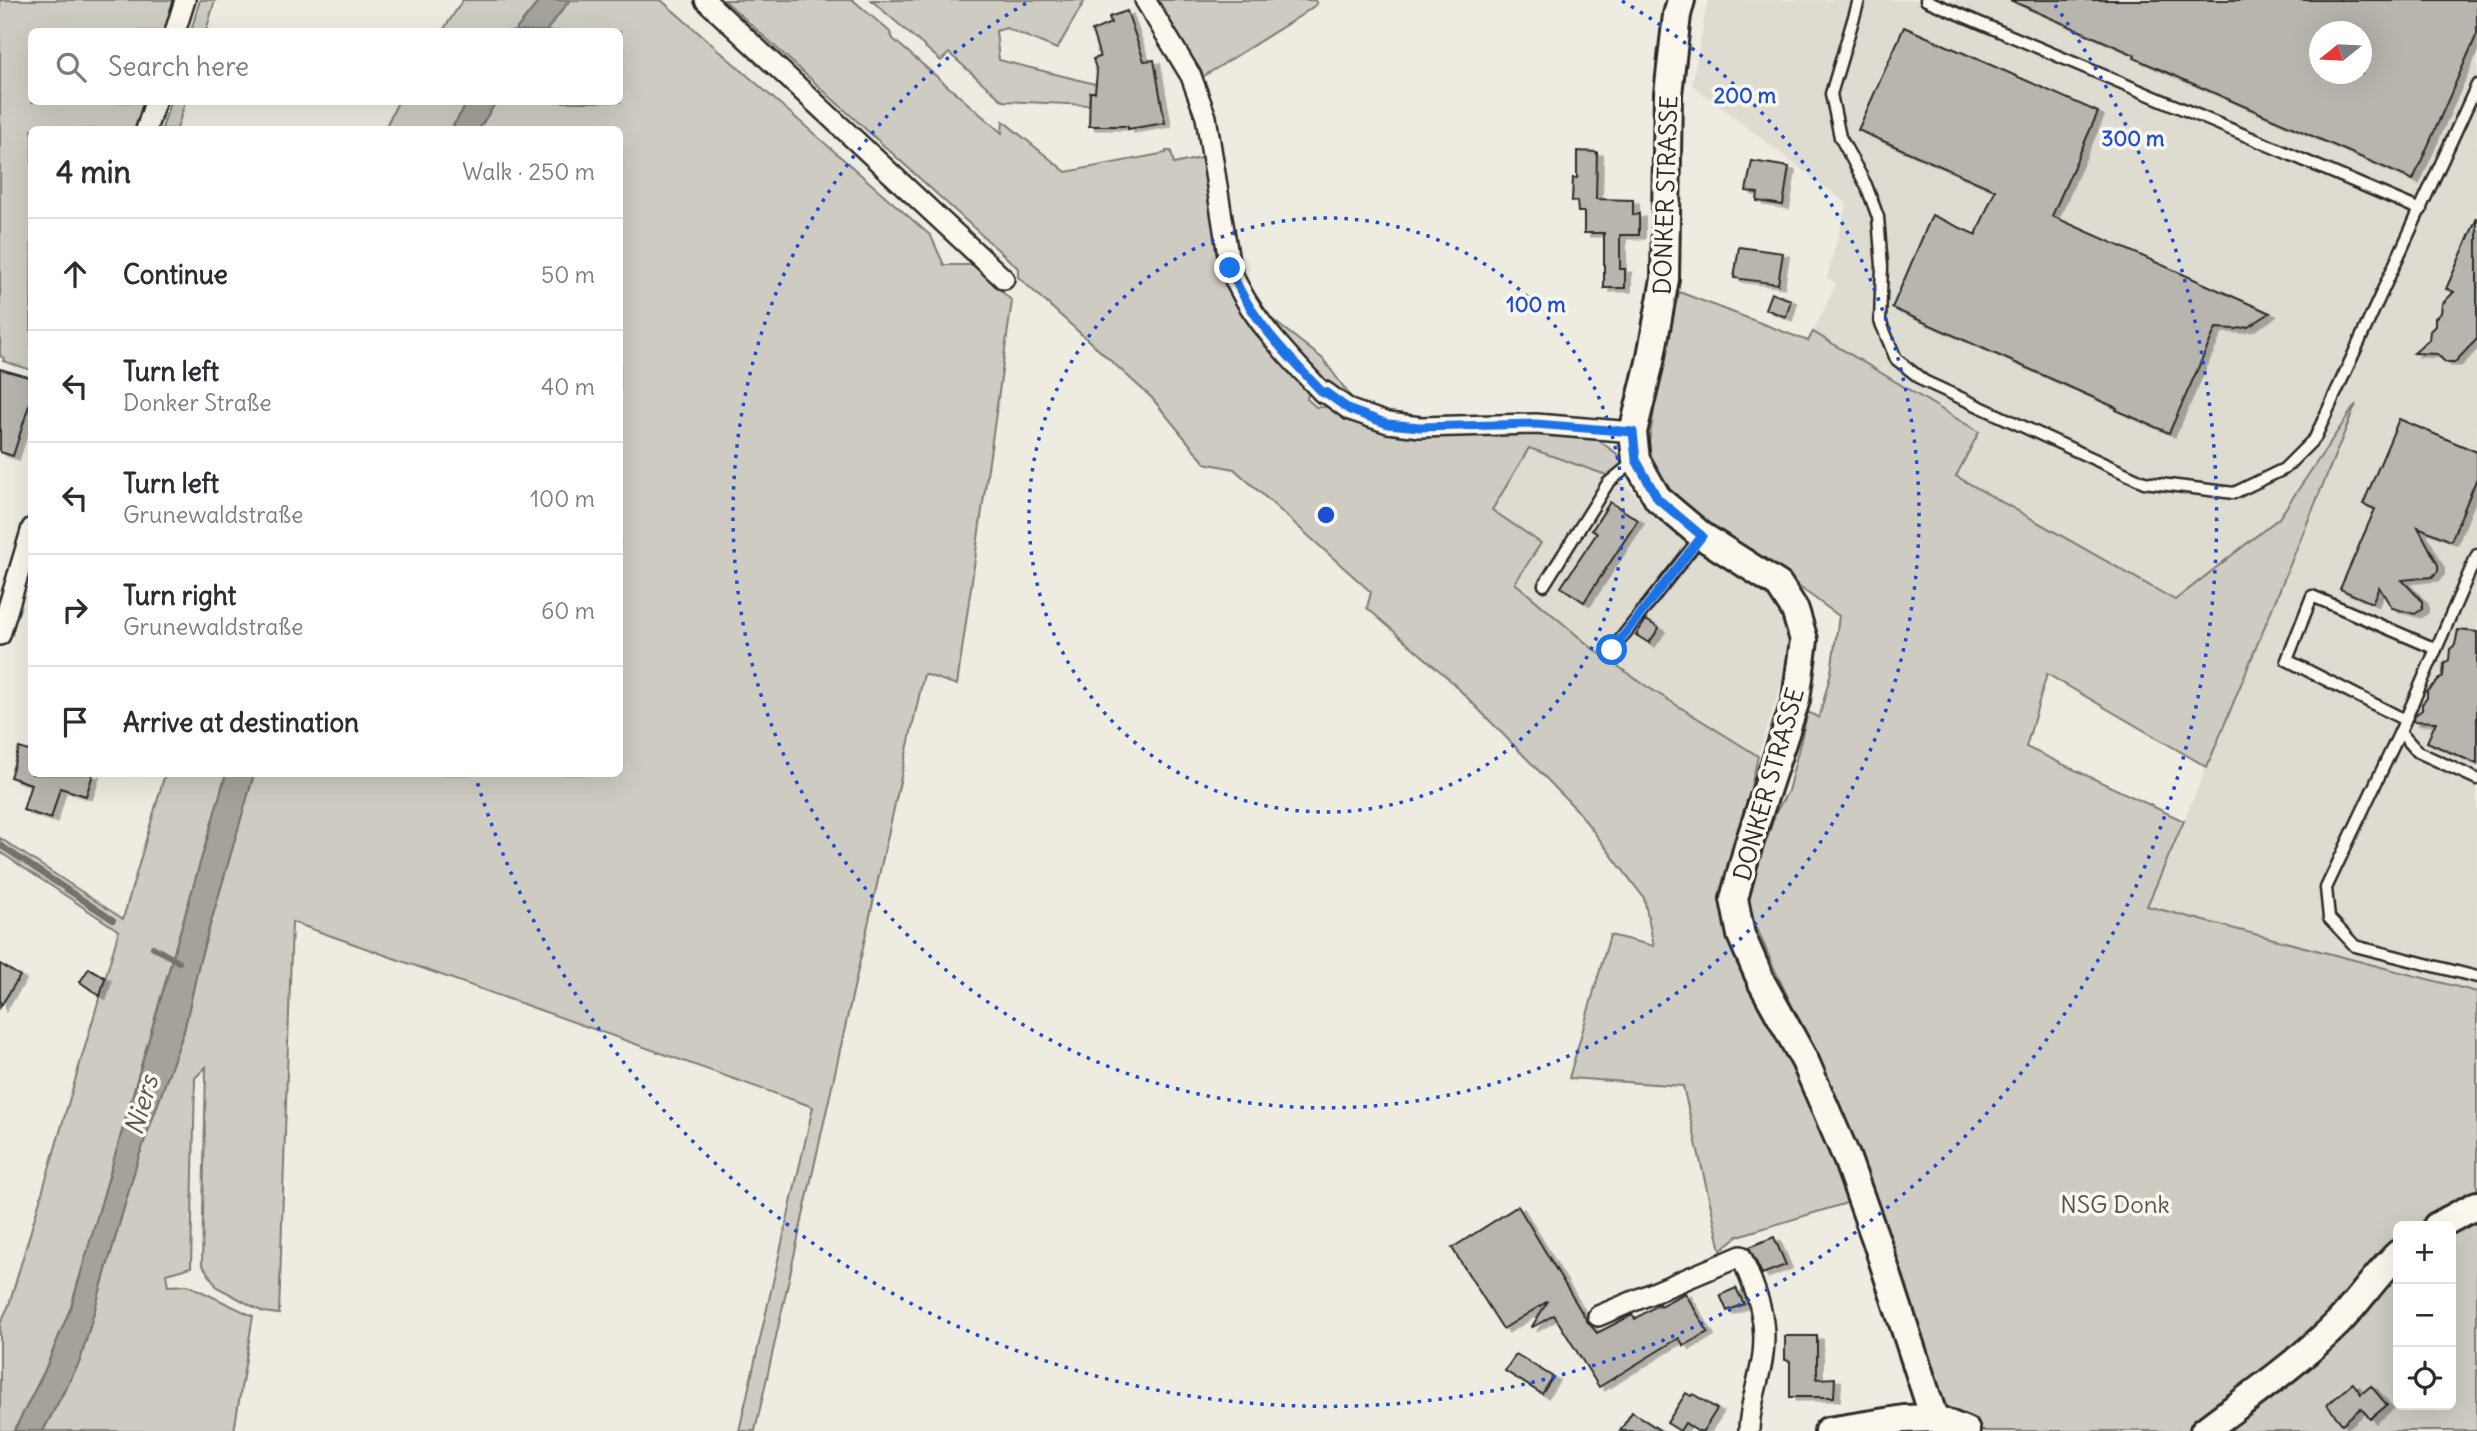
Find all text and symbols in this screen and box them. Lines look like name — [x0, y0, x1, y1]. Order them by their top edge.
north arrow — [2309, 21, 2372, 84]
search box — [28, 28, 623, 105]
icon: search — [52, 48, 90, 86]
text: Search here — [108, 50, 249, 83]
text: 200 m — [1714, 82, 1777, 109]
street label: DONKER STRASSE — [1647, 95, 1683, 295]
text: 300 m — [2102, 125, 2165, 152]
text: 4 min — [56, 153, 131, 191]
text: Walk · 250 m — [462, 157, 595, 186]
route end — [1214, 252, 1245, 283]
icon: ahead — [56, 255, 94, 293]
text: Continue — [123, 258, 228, 291]
text: 50 m — [541, 260, 595, 289]
text: 100 m — [1506, 291, 1566, 318]
text: Turn left — [123, 355, 219, 388]
icon: left — [56, 367, 94, 405]
text: 40 m — [541, 372, 595, 401]
text: Donker Straße — [123, 388, 272, 417]
text: Turn left — [123, 467, 219, 500]
icon: left — [56, 479, 94, 517]
text: 100 m — [530, 484, 595, 513]
text: Grunewaldstraße — [123, 500, 303, 529]
centre of rings — [1314, 503, 1338, 527]
text: Turn right — [123, 579, 236, 612]
icon: right — [56, 591, 94, 629]
text: 60 m — [541, 596, 595, 625]
text: Grunewaldstraße — [123, 612, 303, 641]
route start — [1596, 634, 1627, 665]
street label: DONKER STRASSE — [1726, 684, 1810, 884]
icon: arrive — [56, 703, 94, 741]
text: Arrive at destination — [123, 706, 359, 739]
water label: Niers — [117, 1069, 166, 1138]
park label: NSG Donk — [2060, 1189, 2170, 1219]
map controls — [2393, 1221, 2456, 1410]
button: + — [2393, 1221, 2456, 1284]
button: − — [2393, 1284, 2456, 1347]
button: locate — [2393, 1347, 2456, 1410]

